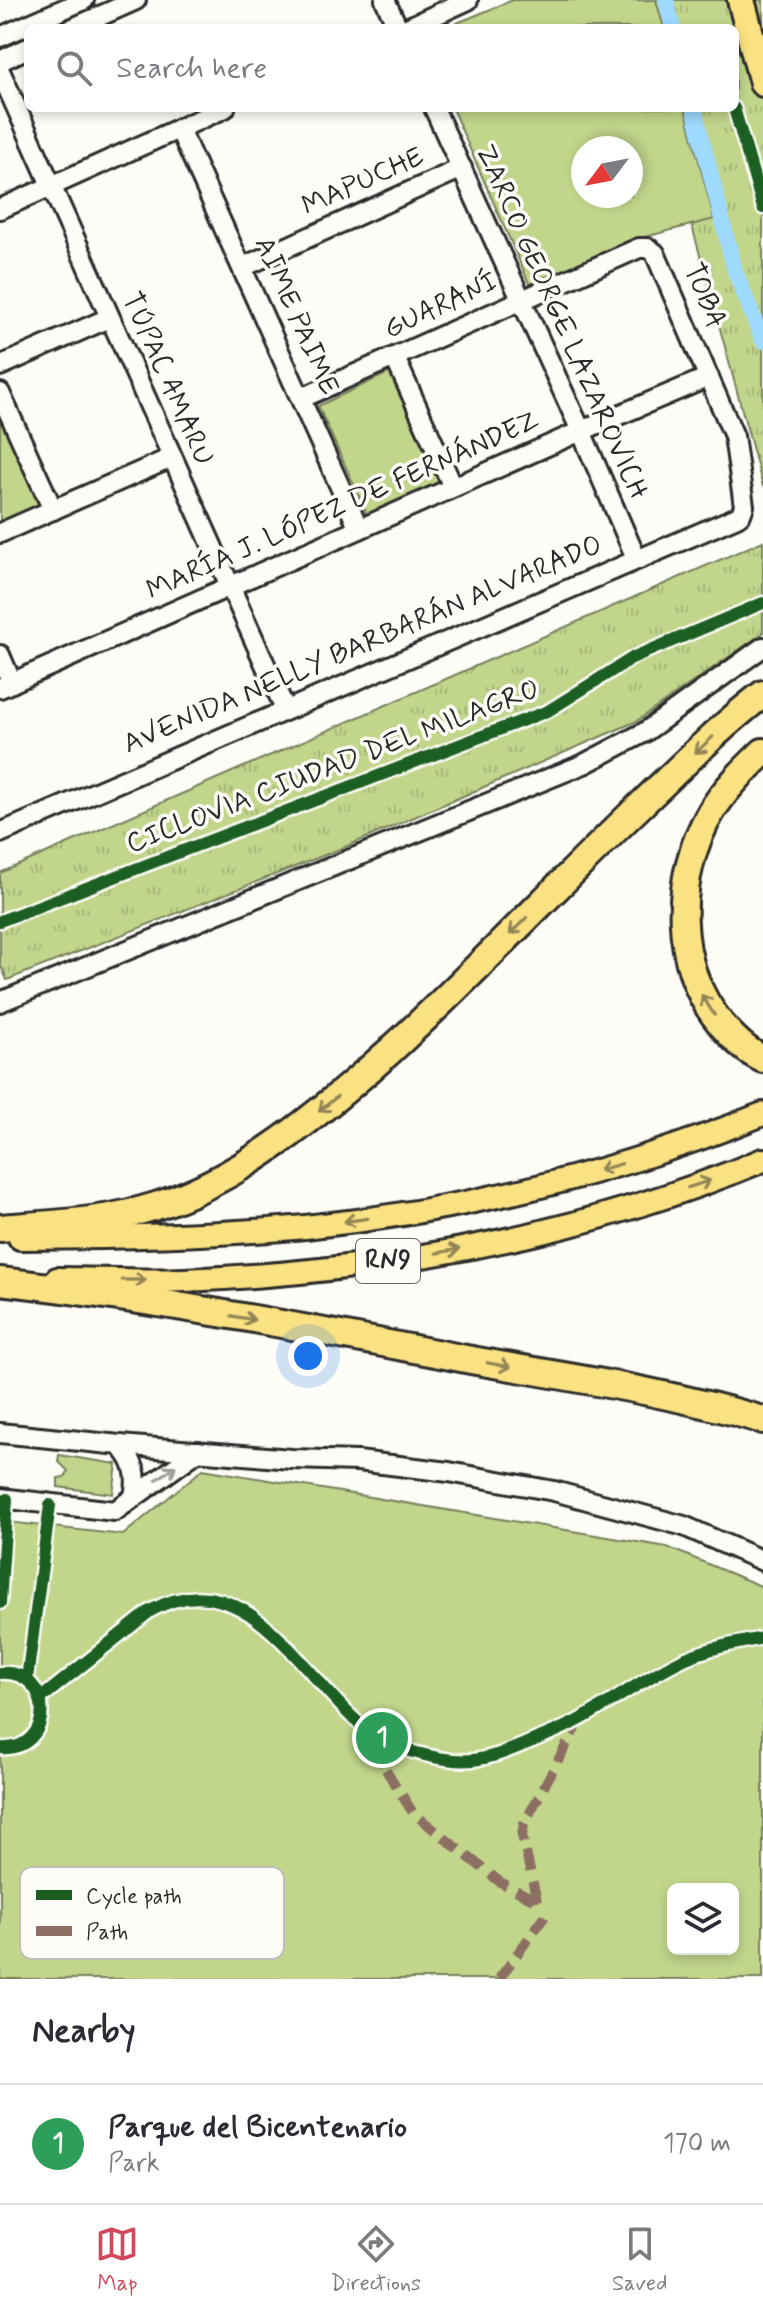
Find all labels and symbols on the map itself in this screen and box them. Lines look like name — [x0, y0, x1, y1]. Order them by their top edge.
north arrow — [571, 136, 643, 208]
street label: MAPUCHE — [296, 139, 430, 225]
street label: ZARCO GEORGE LAZAROVICH — [466, 139, 656, 505]
street label: AIME PAIME — [245, 231, 347, 401]
street label: TOBA — [674, 258, 734, 334]
street label: GUARANÍ — [378, 263, 504, 348]
street label: TÚPAC AMARU — [112, 286, 222, 472]
street label: MARÍA J. LÓPEZ DE FERNÁNDEZ — [140, 401, 545, 610]
street label: AVENIDA NELLY BARBARÁN ALVARADO — [117, 526, 608, 763]
street label: CICLOVIA CIUDAD DEL MILAGRO — [121, 671, 545, 863]
one-way arrow — [694, 735, 715, 754]
one-way arrow — [508, 917, 528, 936]
one-way arrow — [700, 994, 716, 1017]
one-way arrow — [319, 1095, 339, 1113]
one-way arrow — [597, 1160, 623, 1175]
one-way arrow — [686, 1175, 711, 1190]
one-way arrow — [343, 1213, 369, 1228]
road number: RN9 — [356, 1239, 420, 1283]
one-way arrow — [435, 1242, 460, 1257]
one-way arrow — [120, 1272, 147, 1288]
one-way arrow — [230, 1312, 255, 1327]
your location — [288, 1336, 328, 1376]
one-way arrow — [486, 1358, 511, 1373]
one-way arrow — [154, 1465, 176, 1481]
pin: 1 — [356, 1708, 408, 1768]
legend — [20, 1867, 284, 1959]
text: Cycle path — [86, 1883, 182, 1911]
text: Path — [86, 1919, 128, 1947]

